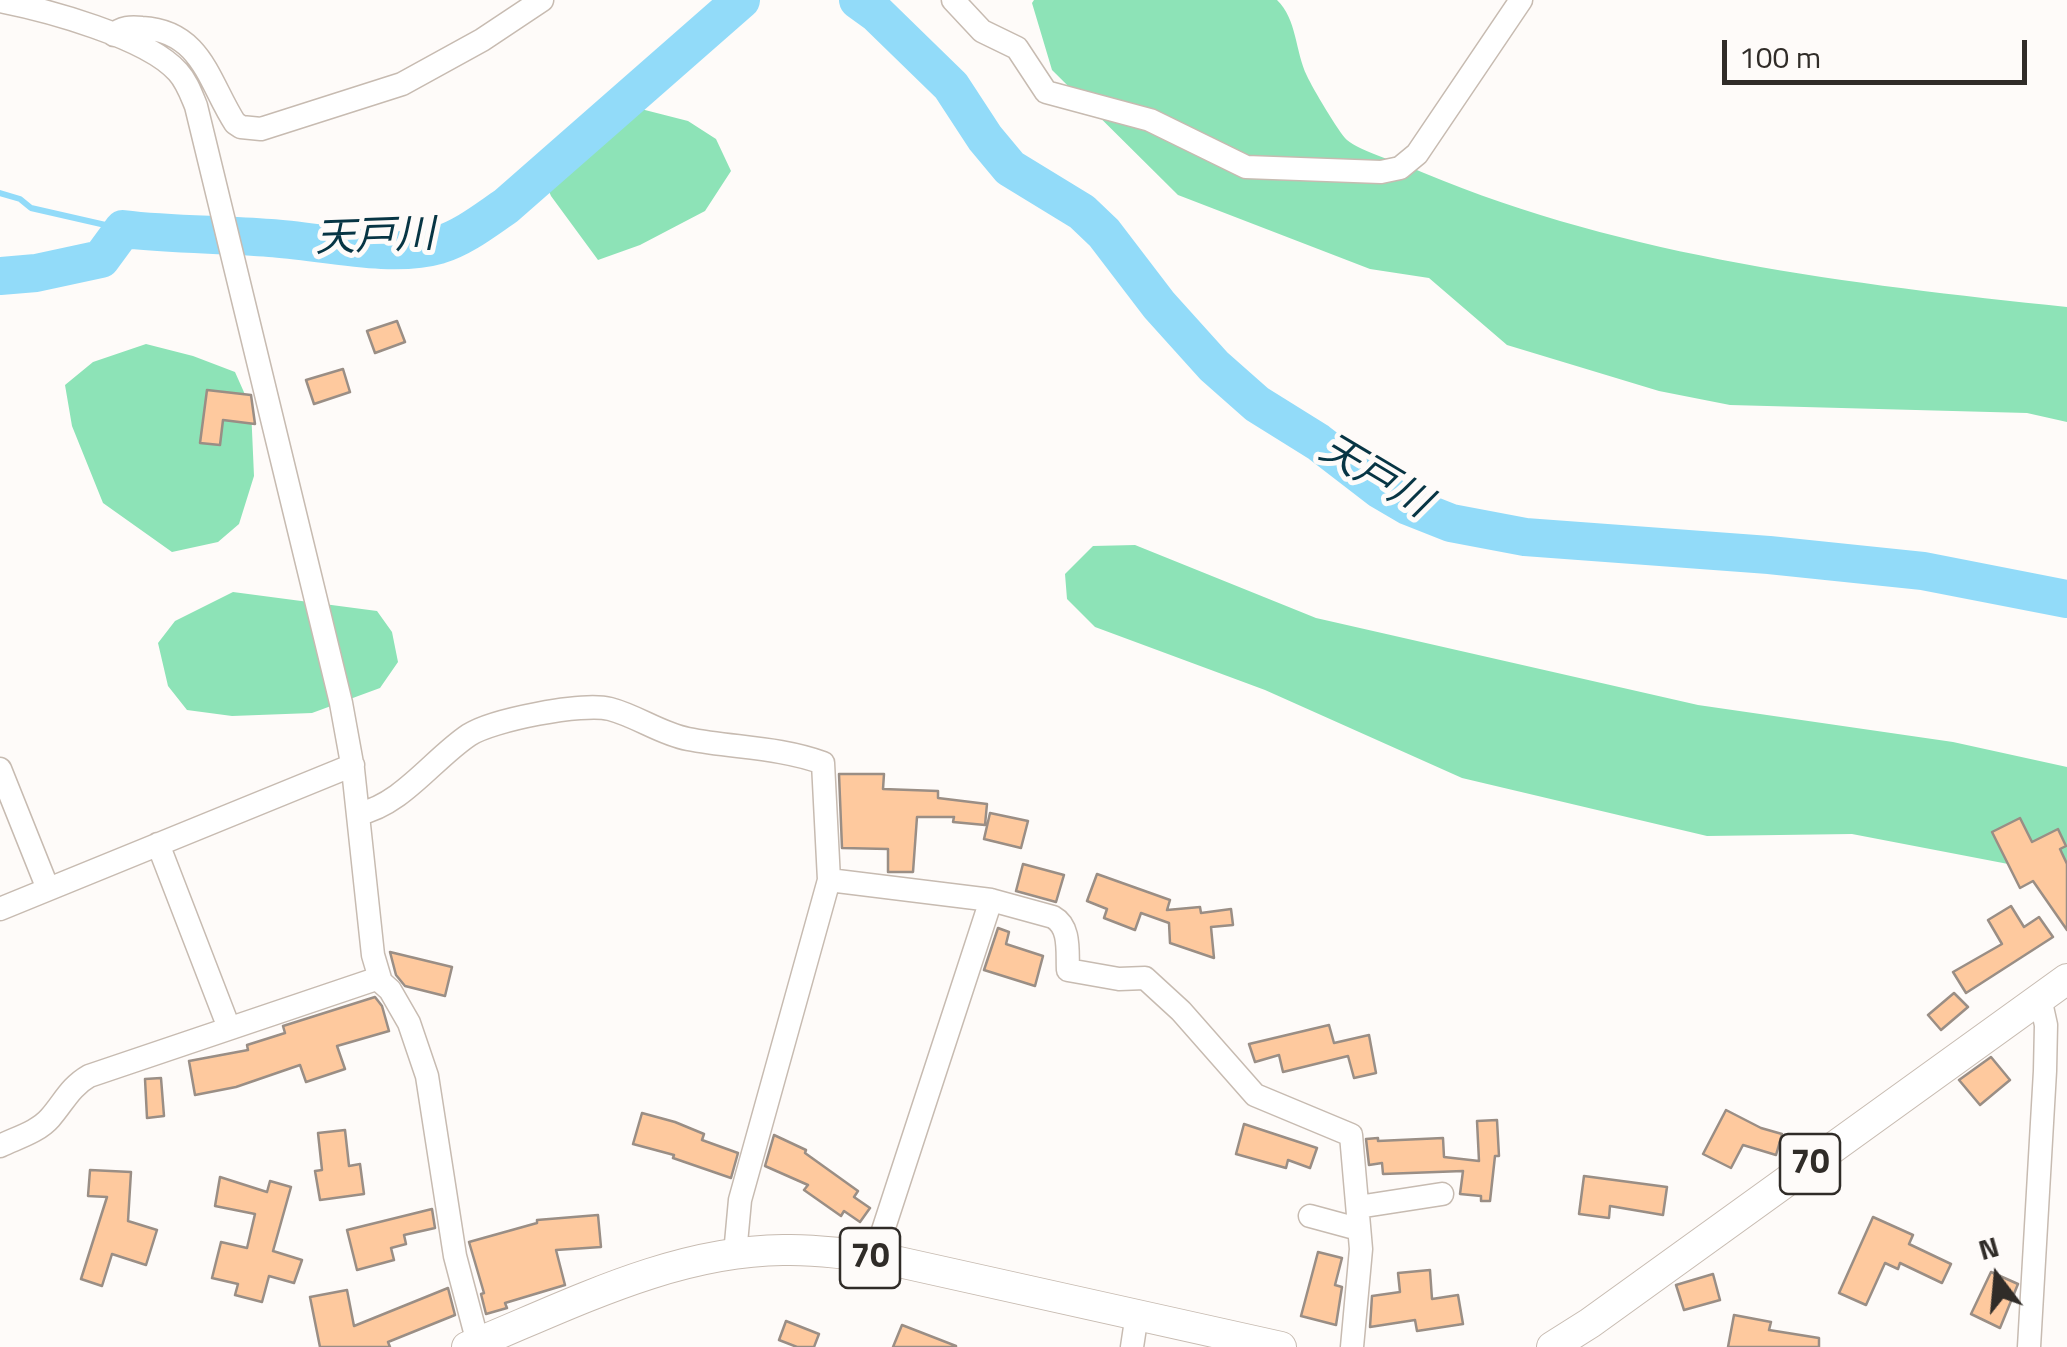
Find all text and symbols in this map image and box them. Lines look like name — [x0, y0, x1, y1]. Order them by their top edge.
scale bar — [1727, 20, 2032, 82]
text: 100 m — [1739, 34, 1821, 80]
water label: 天戸川 — [314, 213, 436, 265]
water label: 天戸川 — [1310, 427, 1438, 529]
road number: 70 — [1780, 1134, 1840, 1194]
text: N — [1973, 1224, 2004, 1271]
north arrow — [1947, 1227, 2047, 1327]
road number: 70 — [840, 1228, 900, 1288]

